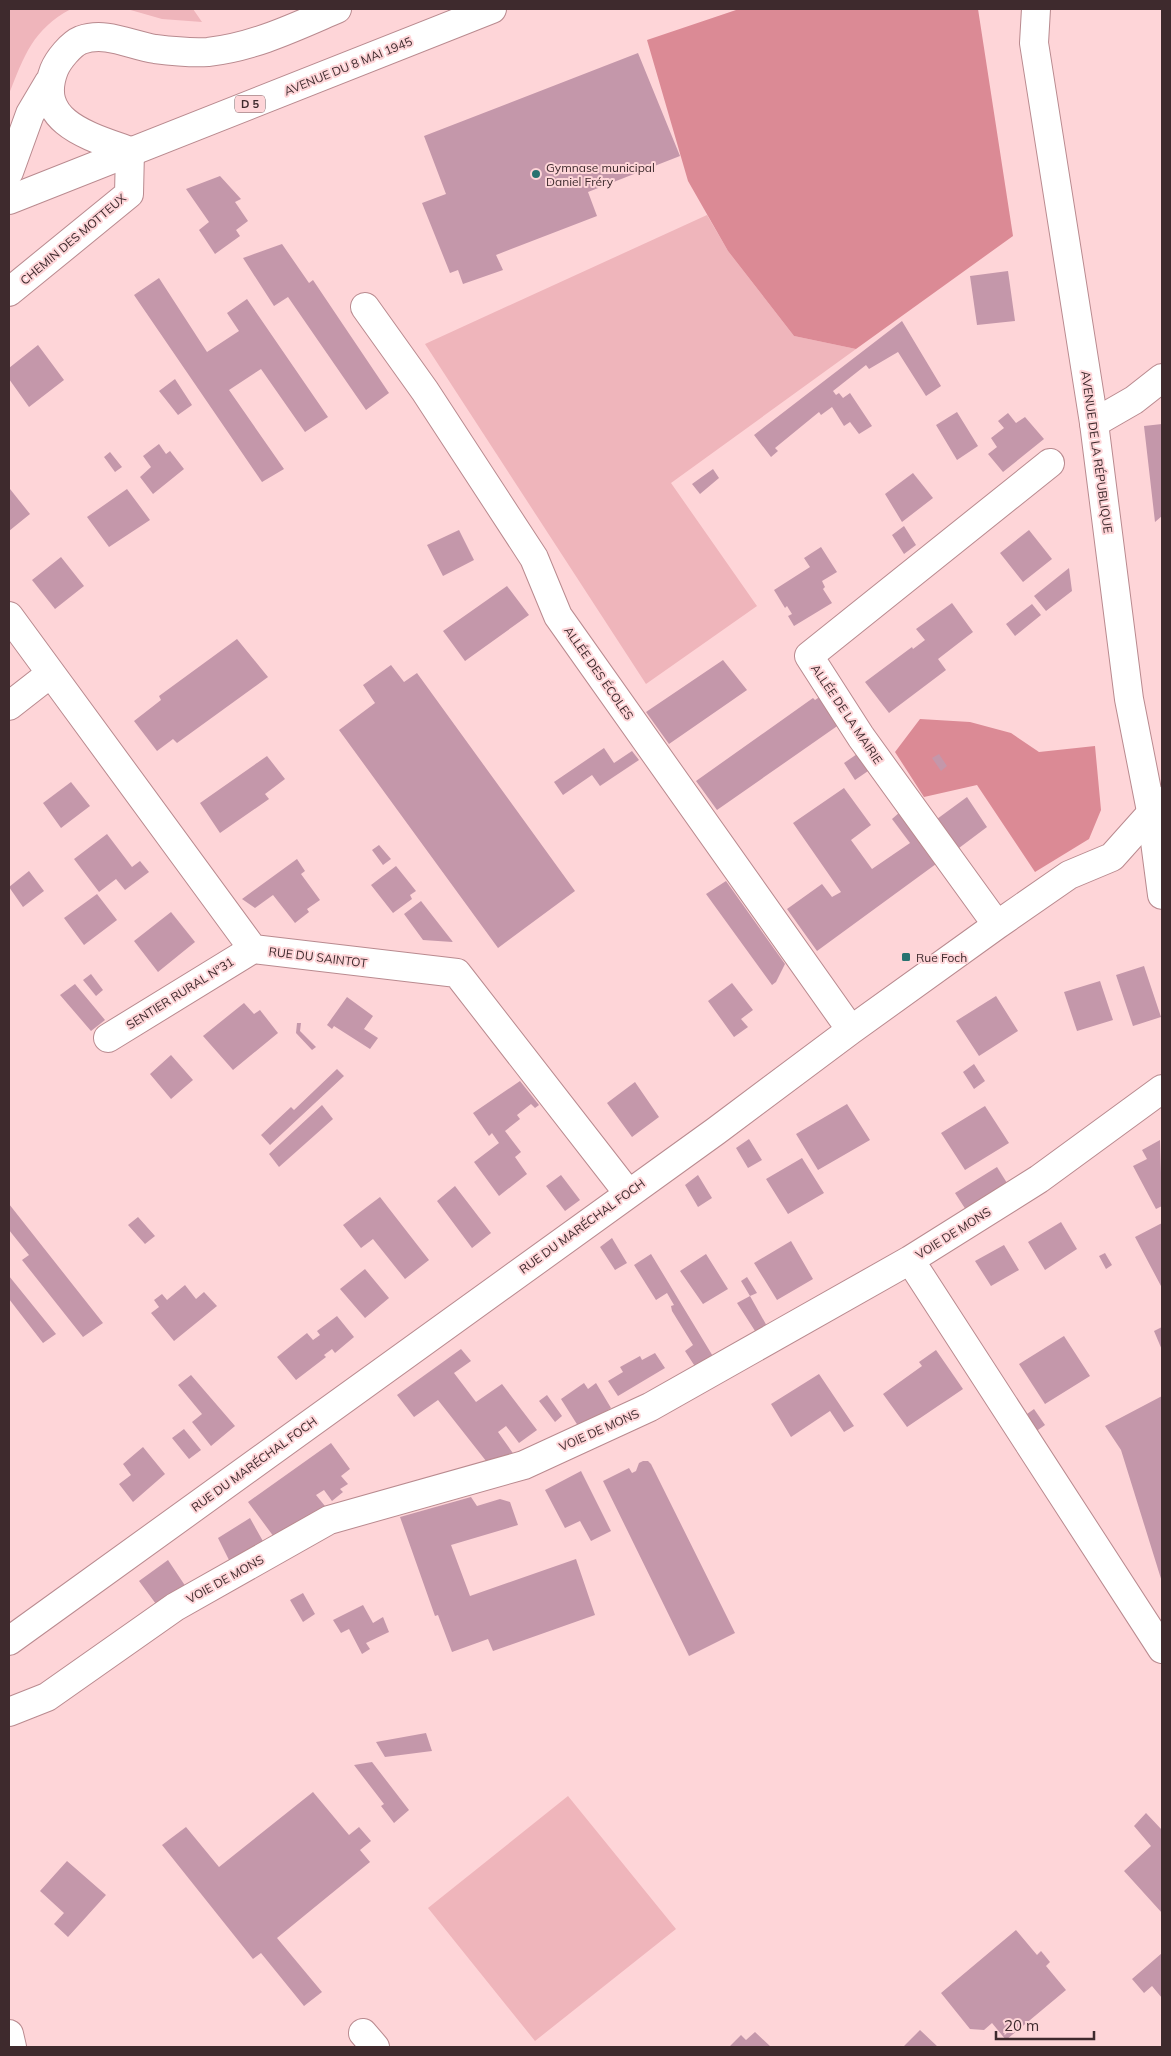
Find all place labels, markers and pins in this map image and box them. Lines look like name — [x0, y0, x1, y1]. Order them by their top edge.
place label: Gymnase municipal Daniel Fréry — [546, 160, 655, 189]
marker: Gymnase municipal Daniel Fréry — [530, 168, 542, 180]
place label: Rue Foch — [916, 950, 967, 965]
marker: Rue Foch — [900, 951, 912, 963]

